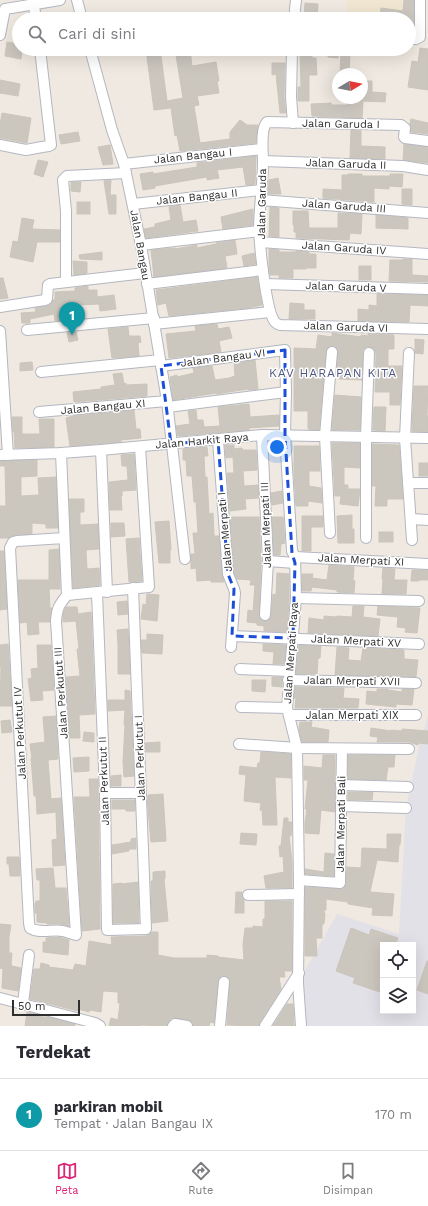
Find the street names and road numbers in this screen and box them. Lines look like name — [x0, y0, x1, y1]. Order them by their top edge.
street label: Jalan Garuda I — [302, 117, 380, 131]
street label: Jalan Bangau I — [153, 145, 233, 167]
street label: Jalan Garuda II — [305, 156, 387, 172]
street label: Jalan Garuda — [255, 168, 269, 240]
street label: Jalan Bangau II — [156, 186, 238, 208]
street label: Jalan Garuda III — [302, 197, 386, 215]
street label: Jalan Bangau — [127, 209, 153, 281]
street label: Jalan Garuda IV — [301, 239, 387, 257]
street label: Jalan Garuda V — [305, 279, 387, 295]
street label: Jalan Garuda VI — [304, 319, 388, 335]
street label: Jalan Bangau VI — [180, 346, 266, 370]
street label: Jalan Bangau XI — [60, 397, 146, 417]
street label: Jalan Harkit Raya — [155, 430, 249, 452]
street label: Jalan Merpati III — [258, 482, 274, 568]
street label: Jalan Merpati I — [215, 492, 235, 572]
street label: Jalan Merpati XI — [317, 551, 405, 569]
street label: Jalan Merpati Raya — [281, 602, 301, 704]
street label: Jalan Merpati XV — [311, 632, 401, 650]
street label: Jalan Perkutut III — [51, 646, 71, 740]
street label: Jalan Merpati XVII — [303, 674, 401, 688]
street label: Jalan Perkutut IV — [11, 686, 29, 780]
street label: Jalan Merpati XIX — [305, 709, 399, 722]
street label: Jalan Perkutut I — [132, 715, 148, 801]
street label: Jalan Perkutut II — [96, 736, 112, 826]
street label: Jalan Merpati Bali — [334, 776, 348, 872]

